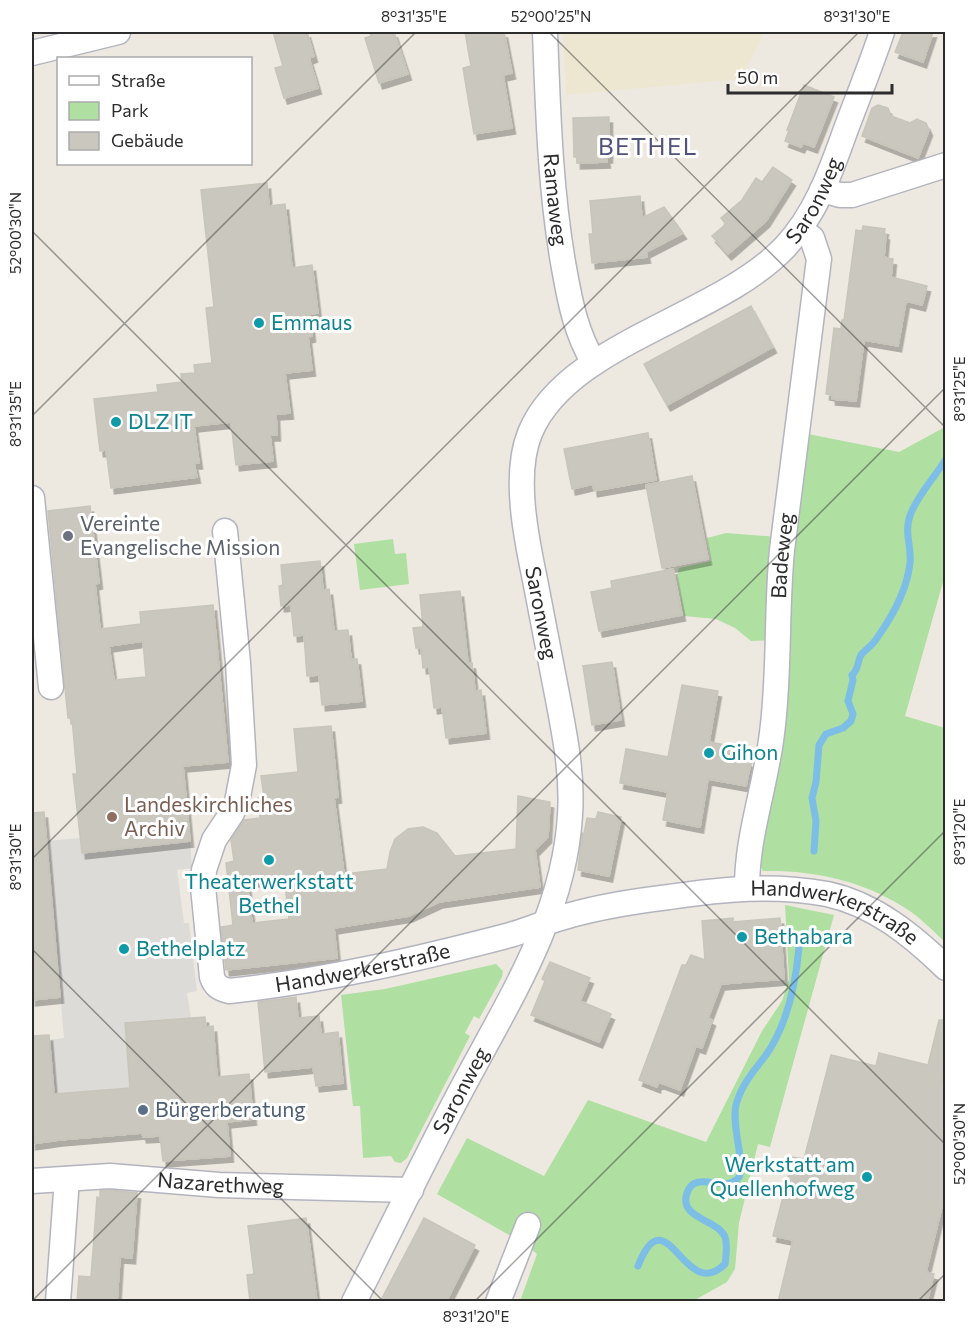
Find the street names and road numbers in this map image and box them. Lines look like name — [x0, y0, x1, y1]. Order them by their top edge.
street label: Ramaweg — [540, 152, 574, 247]
street label: Saronweg — [780, 153, 846, 248]
street label: Badeweg — [765, 511, 798, 599]
street label: Saronweg — [521, 564, 564, 662]
street label: Handwerkerstraße — [750, 874, 924, 949]
street label: Handwerkerstraße — [273, 937, 452, 996]
street label: Saronweg — [427, 1042, 493, 1137]
street label: Nazarethweg — [156, 1166, 284, 1198]

